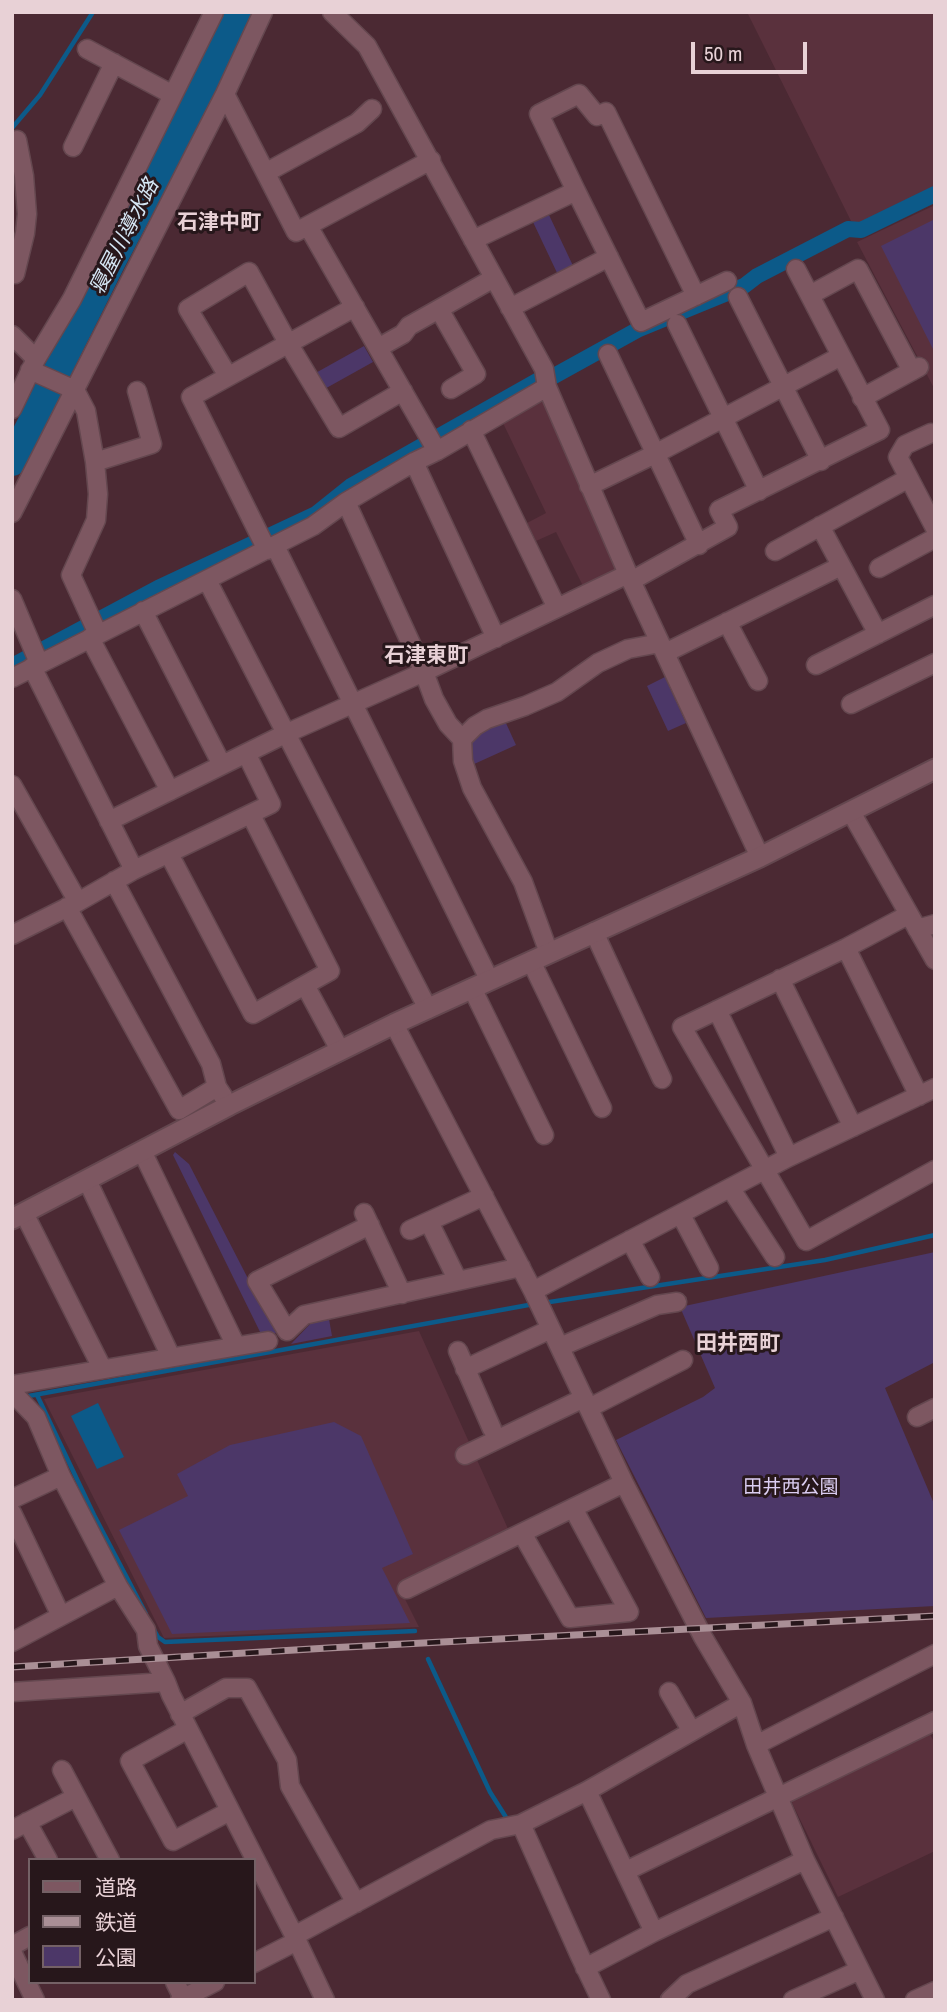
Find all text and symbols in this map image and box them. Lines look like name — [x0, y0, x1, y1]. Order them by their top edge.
scale bar — [695, 28, 810, 72]
text: 50 m — [704, 39, 742, 68]
water label: 寝屋川導水路 — [85, 175, 165, 299]
district label: 石津中町 — [177, 210, 261, 236]
district label: 石津東町 — [384, 643, 468, 669]
district label: 田井西町 — [696, 1331, 780, 1357]
park label: 田井西公園 — [744, 1477, 838, 1499]
legend — [28, 1858, 256, 1984]
text: 道路 — [95, 1873, 137, 1902]
text: 鉄道 — [95, 1908, 137, 1937]
text: 公園 — [95, 1943, 137, 1972]

